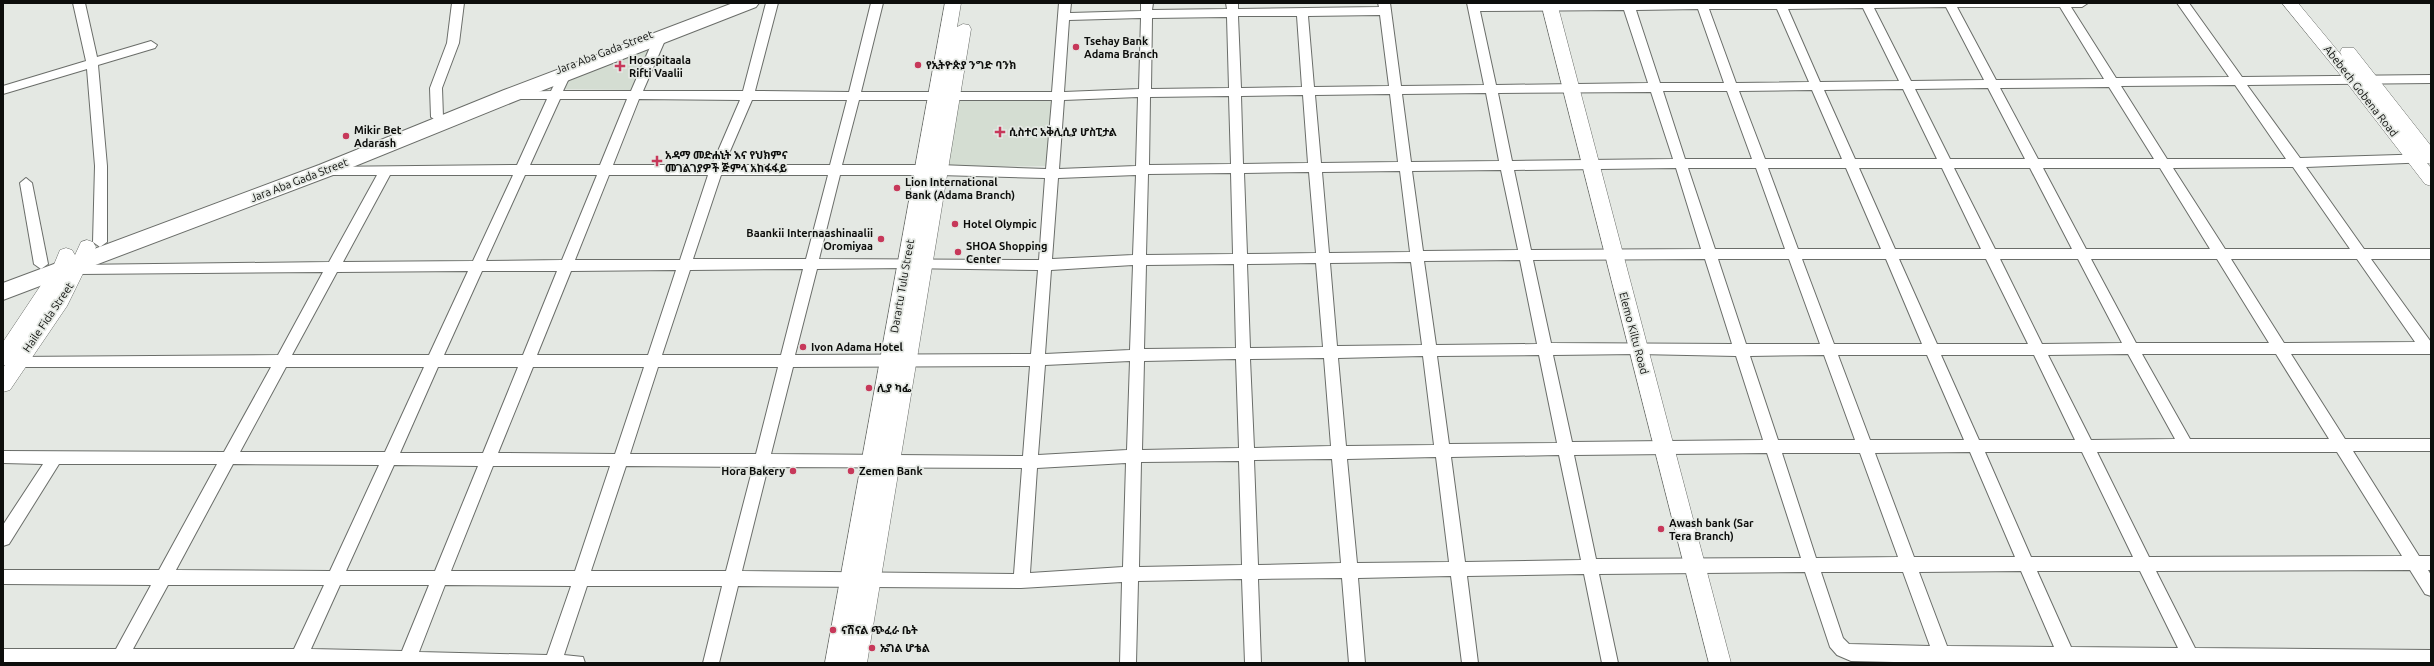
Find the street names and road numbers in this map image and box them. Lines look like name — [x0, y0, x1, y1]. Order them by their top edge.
street label: Jara Aba Gada Street — [554, 28, 655, 76]
street label: Abebech Gobena Road — [2322, 43, 2400, 139]
street label: Jara Aba Gada Street — [249, 156, 350, 204]
street label: Darartu Tulu Street — [888, 238, 916, 334]
street label: Haile Fida Street — [20, 279, 76, 354]
street label: Elemo Kiltu Road — [1617, 291, 1651, 375]

